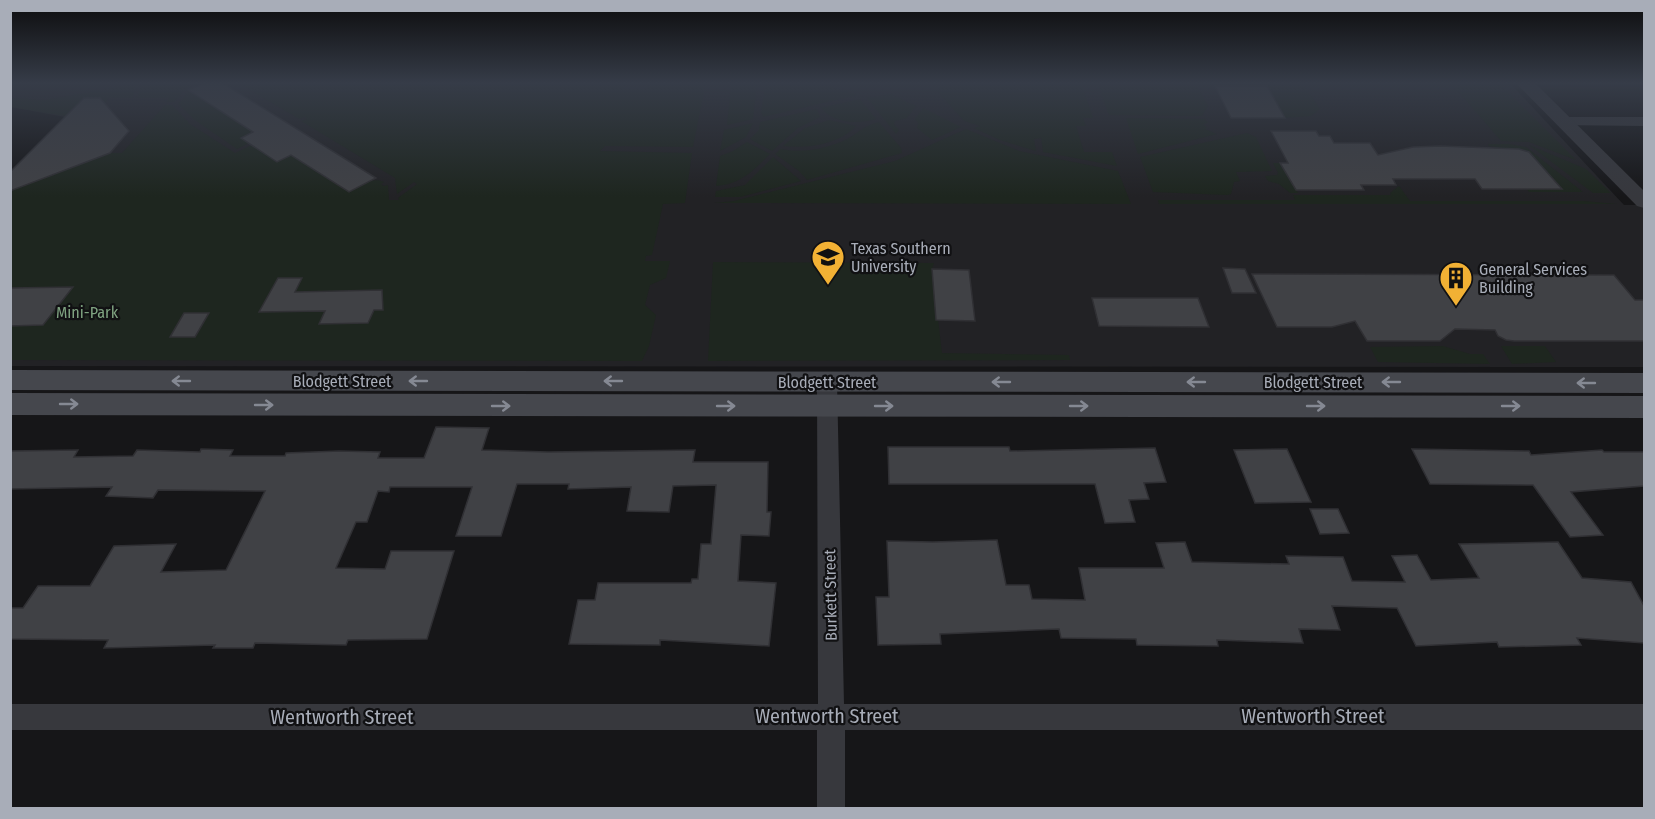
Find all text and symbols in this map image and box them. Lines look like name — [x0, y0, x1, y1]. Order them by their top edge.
school or university icon: Texas Southern University — [810, 239, 846, 286]
place label: Texas Southern University — [851, 239, 951, 276]
building icon: General Services Building — [1438, 260, 1474, 307]
place label: General Services Building — [1479, 260, 1587, 297]
park label: Mini-Park — [56, 303, 119, 322]
street label: Blodgett Street — [293, 372, 392, 391]
street label: Blodgett Street — [778, 373, 877, 392]
street label: Blodgett Street — [1264, 373, 1363, 392]
one-way arrow — [172, 375, 192, 387]
one-way arrow — [409, 375, 429, 387]
one-way arrow — [604, 375, 624, 387]
one-way arrow — [992, 376, 1012, 388]
one-way arrow — [1187, 376, 1207, 388]
one-way arrow — [1382, 377, 1402, 388]
one-way arrow — [1577, 377, 1597, 389]
one-way arrow — [58, 398, 78, 410]
one-way arrow — [253, 399, 273, 411]
one-way arrow — [490, 400, 510, 412]
one-way arrow — [715, 400, 735, 412]
one-way arrow — [874, 400, 894, 412]
one-way arrow — [1069, 400, 1089, 412]
one-way arrow — [1306, 400, 1326, 412]
one-way arrow — [1501, 400, 1521, 412]
street label: Burkett Street — [820, 548, 841, 641]
street label: Wentworth Street — [755, 704, 899, 728]
street label: Wentworth Street — [1241, 704, 1385, 728]
street label: Wentworth Street — [270, 705, 414, 729]

